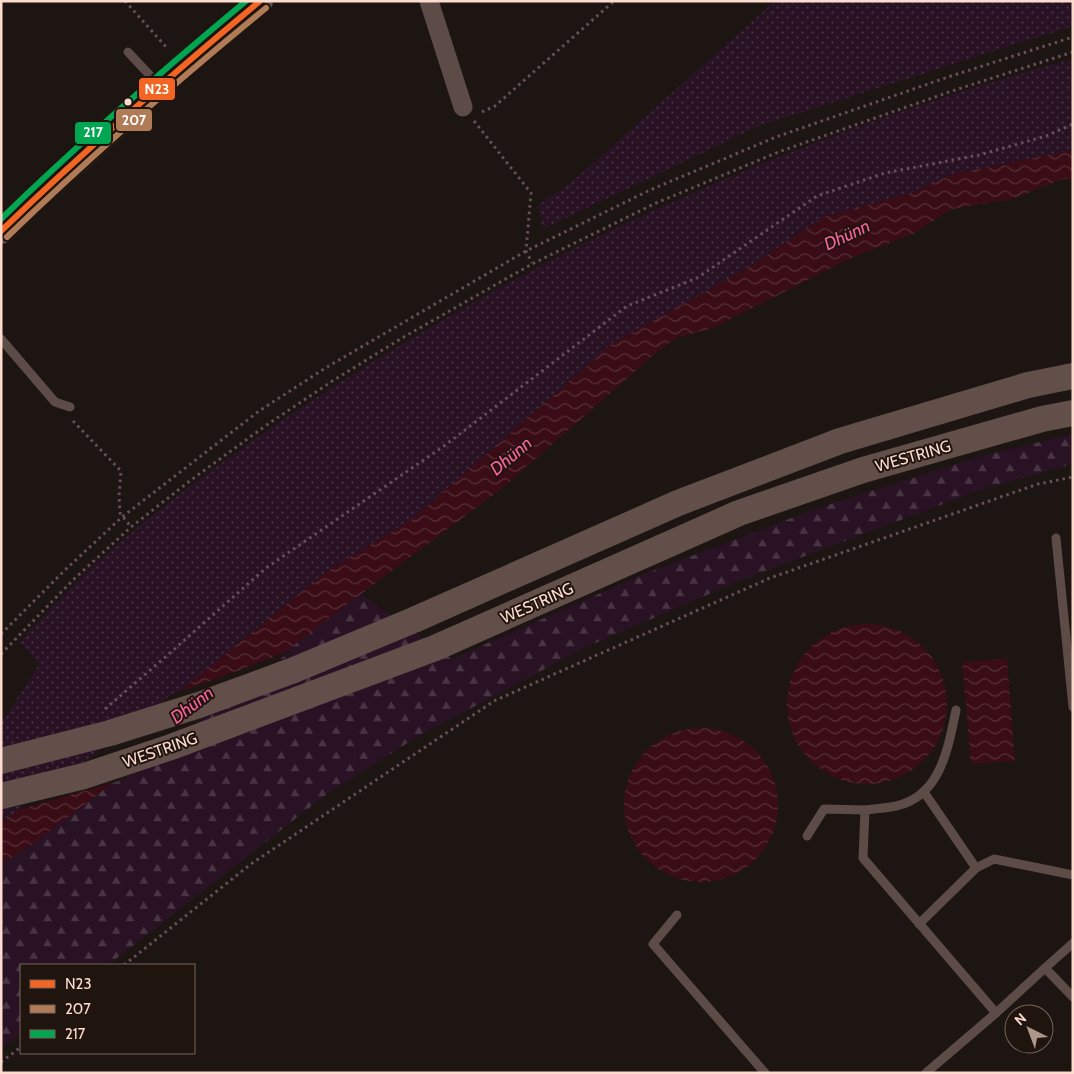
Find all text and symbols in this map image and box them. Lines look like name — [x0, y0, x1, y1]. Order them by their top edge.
line badge: N23 — [138, 77, 176, 101]
text: N23 — [145, 80, 169, 98]
unlabelled marker — [123, 97, 133, 107]
line badge: 207 — [115, 108, 153, 132]
text: 207 — [122, 111, 147, 129]
line badge: 217 — [74, 121, 112, 145]
text: 217 — [83, 123, 104, 141]
water label: Dhünn — [820, 215, 874, 255]
water label: Dhünn — [485, 432, 537, 480]
street label: WESTRING — [873, 436, 953, 476]
street label: WESTRING — [498, 579, 576, 627]
water label: Dhünn — [166, 682, 218, 728]
street label: WESTRING — [120, 728, 200, 772]
legend — [20, 964, 195, 1054]
text: N23 — [65, 975, 92, 993]
text: 207 — [65, 1000, 91, 1018]
north arrow — [1004, 1004, 1054, 1054]
text: N — [1011, 1009, 1030, 1029]
text: 217 — [65, 1025, 86, 1043]

